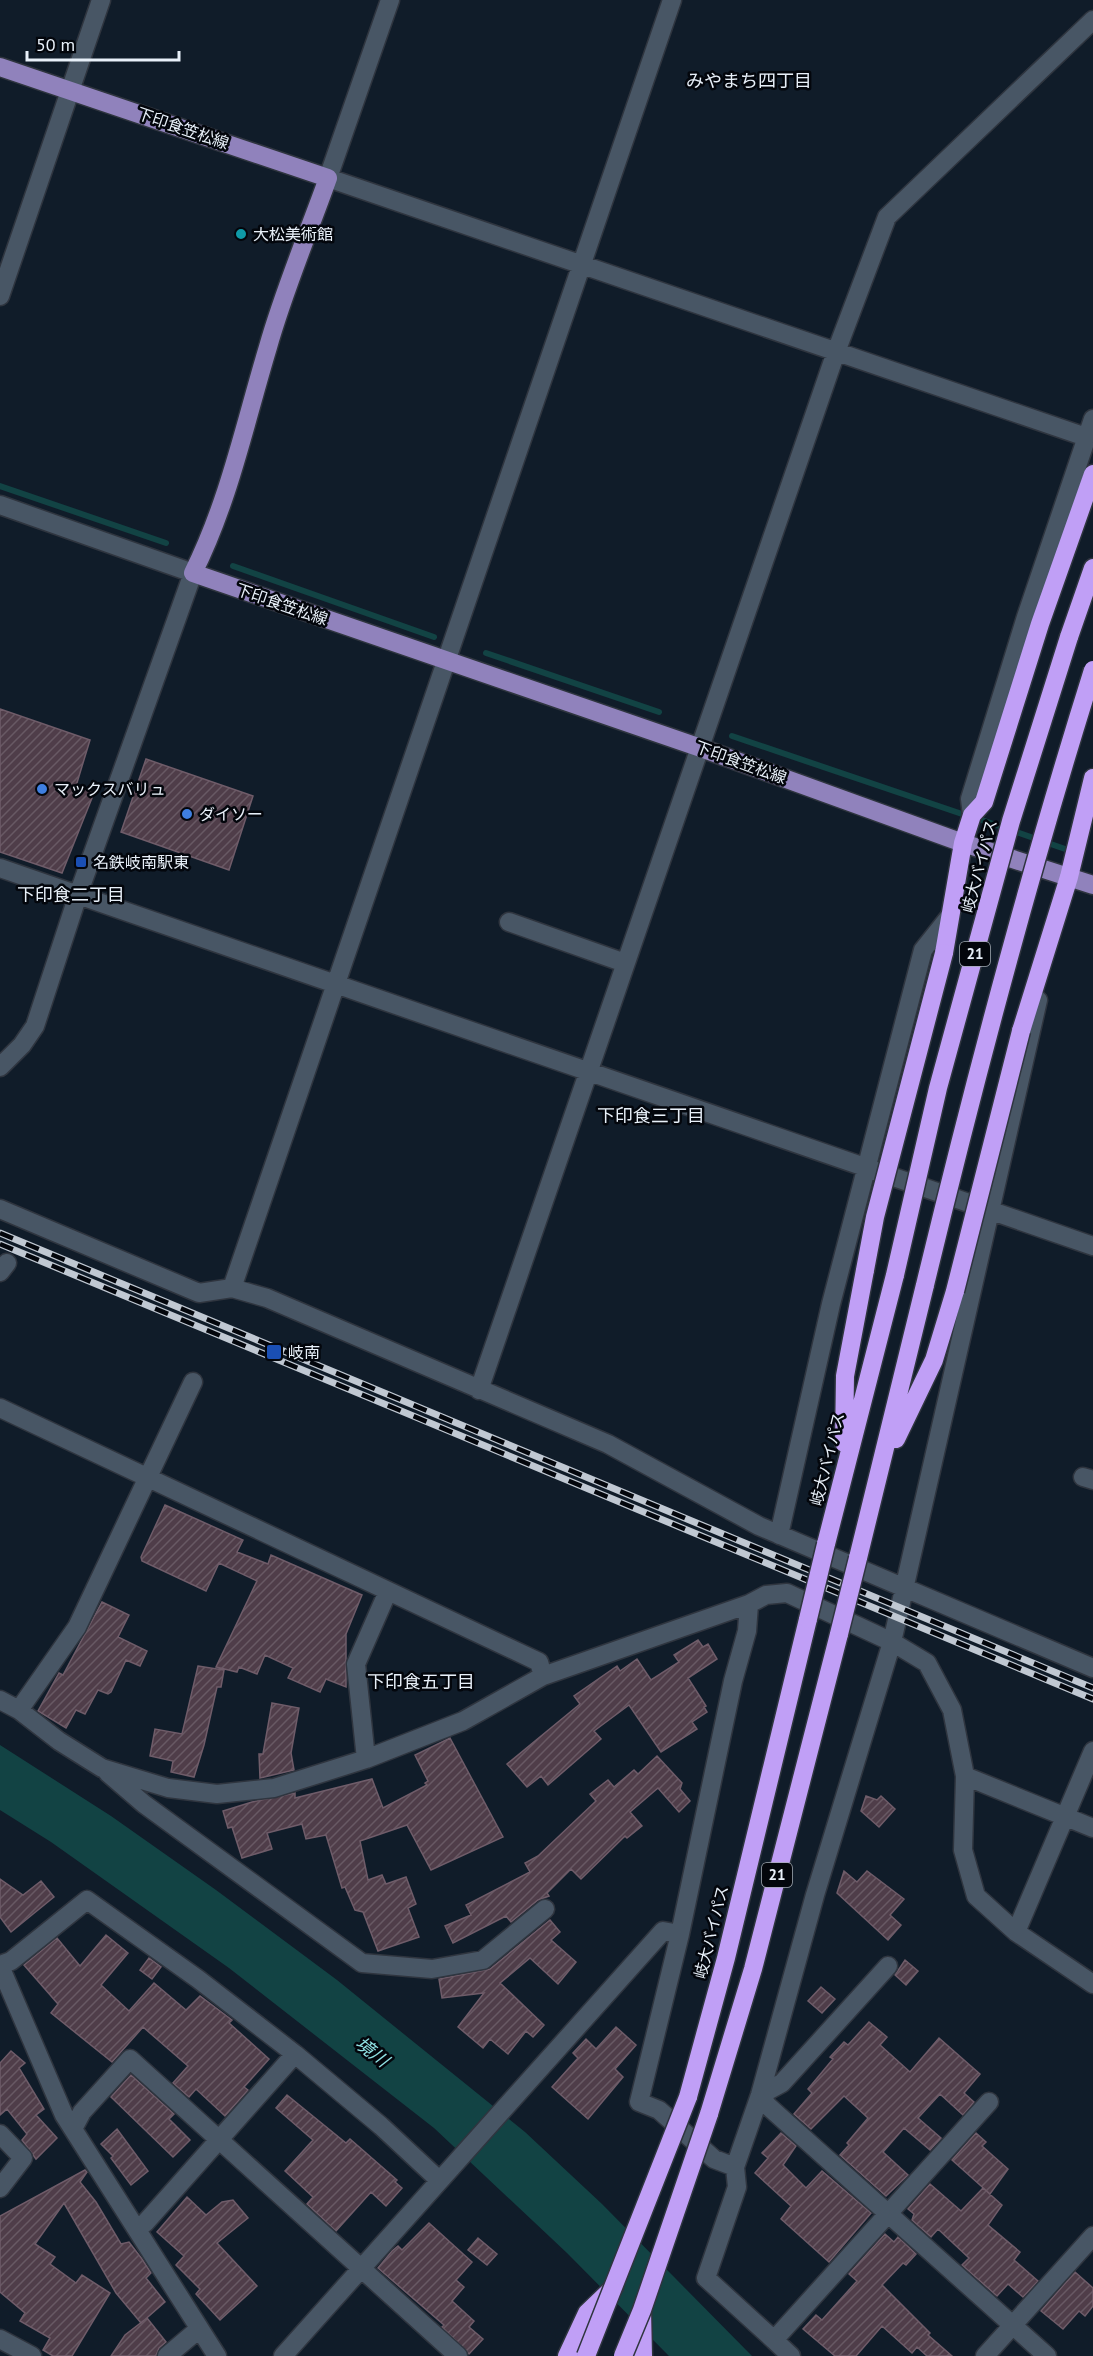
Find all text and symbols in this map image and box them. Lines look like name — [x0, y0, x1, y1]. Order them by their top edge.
scale bar — [27, 24, 178, 62]
text: 50 m — [36, 33, 75, 56]
district label: みやまち四丁目 — [686, 69, 812, 92]
street label: 下印食笠松線 — [134, 103, 232, 153]
place label: 大松美術館 — [253, 224, 333, 244]
marker: 大松美術館 — [234, 227, 248, 241]
street label: 下印食笠松線 — [233, 579, 331, 629]
street label: 下印食笠松線 — [692, 736, 790, 788]
place label: マックスバリュ — [54, 779, 166, 799]
marker: マックスバリュ — [35, 782, 49, 796]
place label: ダイソー — [199, 804, 263, 824]
marker: ダイソー — [180, 807, 194, 821]
street label: 岐大バイパス — [957, 817, 1001, 915]
place label: 名鉄岐南駅東 — [93, 852, 189, 872]
marker: 名鉄岐南駅東 — [74, 855, 88, 869]
district label: 下印食二丁目 — [17, 883, 125, 906]
road number: 21 — [960, 942, 990, 966]
district label: 下印食三丁目 — [597, 1104, 705, 1127]
place label: 岐南 — [288, 1342, 320, 1362]
marker: 岐南 — [265, 1343, 283, 1361]
street label: 岐大バイパス — [806, 1410, 848, 1508]
district label: 下印食五丁目 — [367, 1670, 475, 1693]
road number: 21 — [762, 1863, 792, 1887]
street label: 岐大バイパス — [690, 1883, 732, 1981]
water label: 境川 — [351, 2031, 395, 2073]

